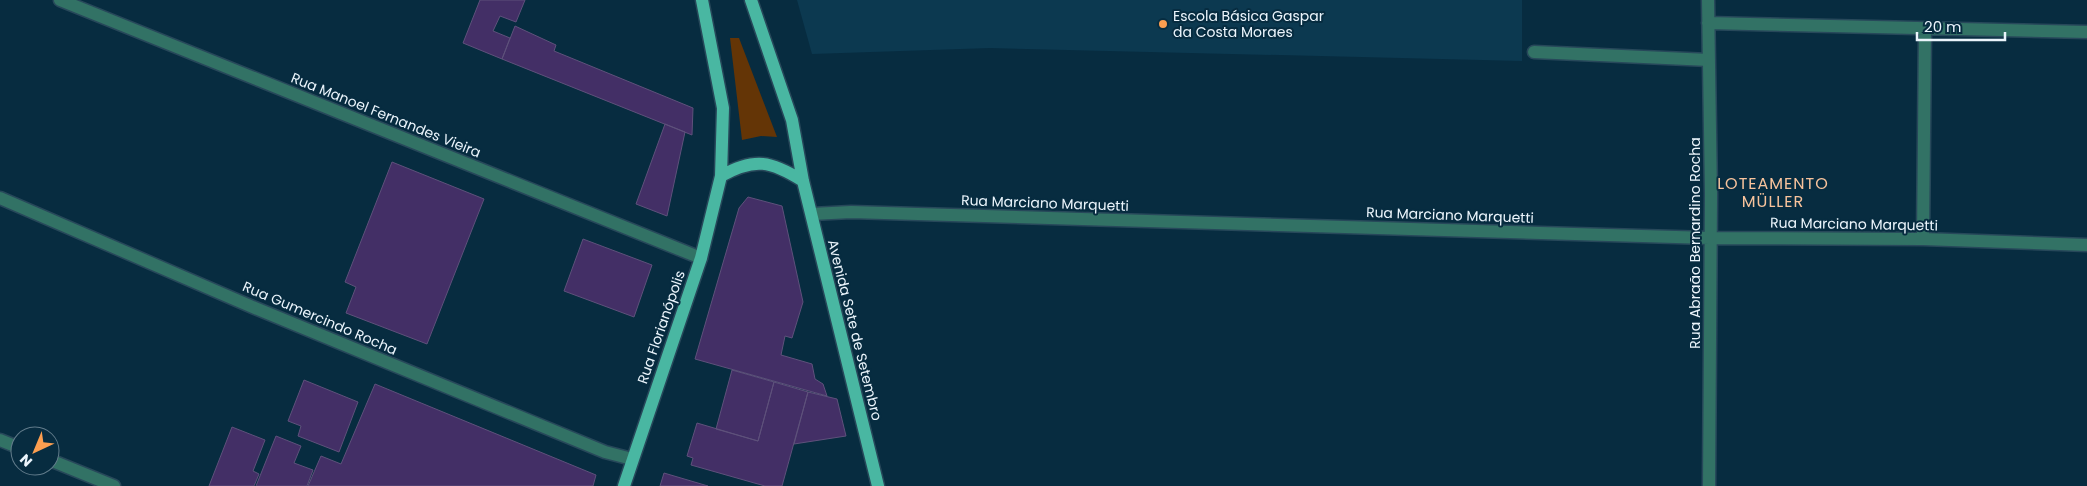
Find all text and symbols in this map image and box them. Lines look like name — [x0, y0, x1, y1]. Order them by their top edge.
place label: Escola Básica Gaspar da Costa Moraes — [1173, 6, 1324, 42]
scale bar — [1917, 10, 2004, 42]
text: 20 m — [1924, 16, 1962, 37]
marker: Escola Básica Gaspar da Costa Moraes — [1157, 18, 1169, 30]
street label: Rua Manoel Fernandes Vieira — [288, 68, 484, 162]
street label: Rua Abraão Bernardino Rocha — [1685, 137, 1705, 349]
district label: LOTEAMENTO MÜLLER — [1717, 172, 1829, 213]
street label: Rua Marciano Marquetti — [961, 190, 1129, 216]
street label: Rua Marciano Marquetti — [1366, 202, 1534, 228]
street label: Rua Marciano Marquetti — [1770, 213, 1938, 235]
street label: Avenida Sete de Setembro — [823, 237, 887, 423]
street label: Rua Florianópolis — [632, 268, 690, 386]
street label: Rua Gumercindo Rocha — [240, 276, 400, 360]
north arrow — [10, 426, 60, 476]
text: N — [15, 450, 37, 471]

